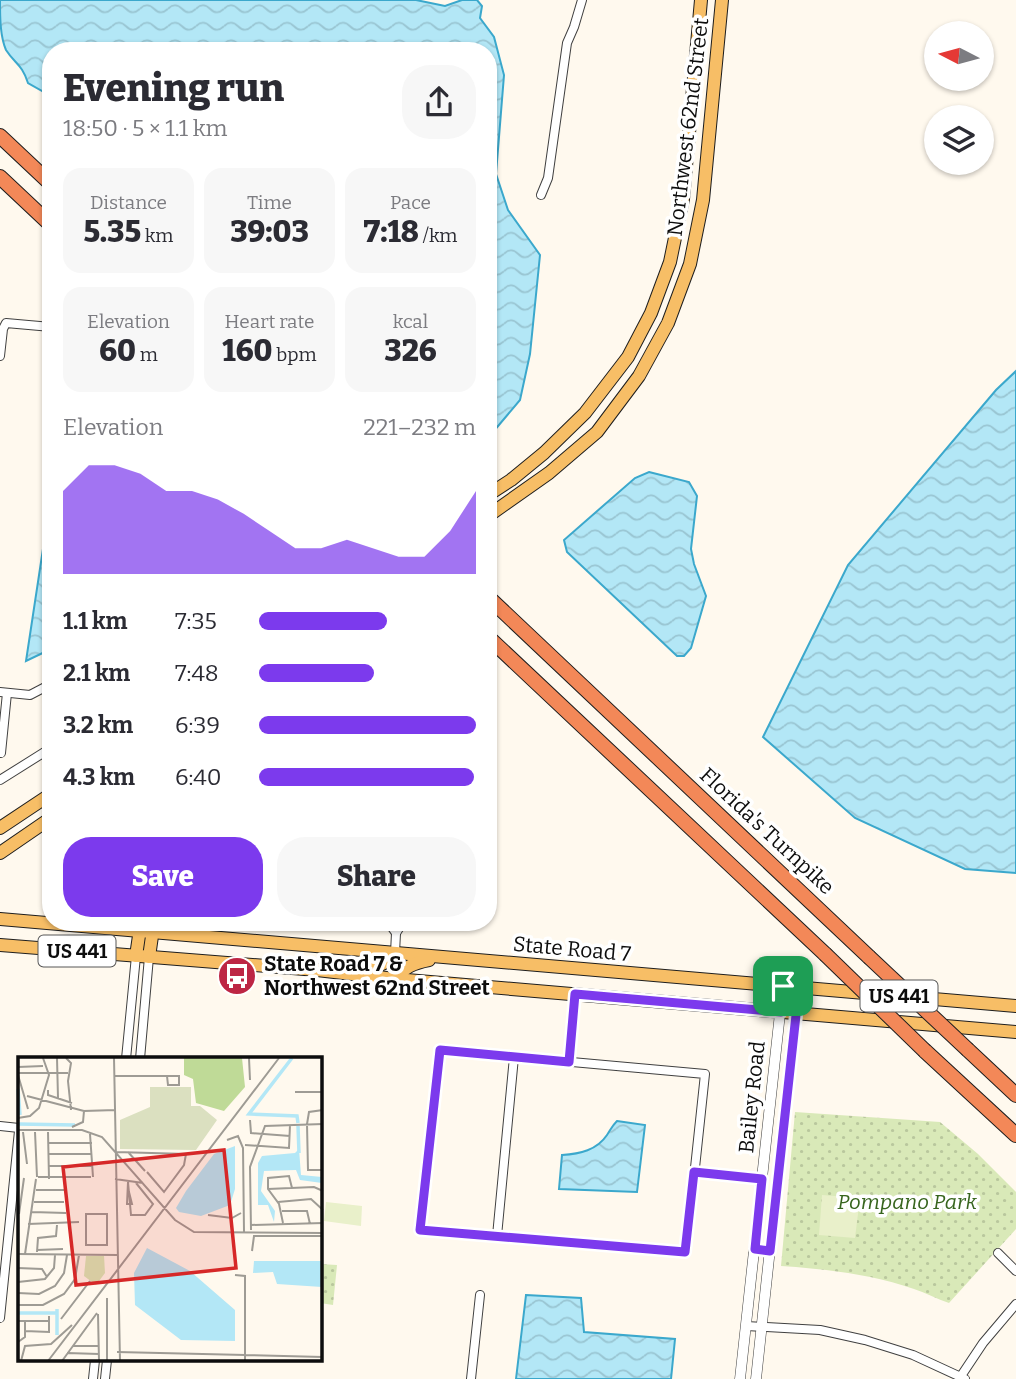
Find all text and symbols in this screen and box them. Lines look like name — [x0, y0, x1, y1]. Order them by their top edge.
street label: Northwest 62nd Street — [662, 16, 714, 238]
north arrow — [924, 21, 994, 91]
map controls — [924, 21, 994, 175]
text: Evening run — [63, 65, 284, 111]
button: share — [402, 65, 476, 139]
button: layers — [924, 105, 994, 175]
text: 18:50 · 5 × 1.1 km — [63, 114, 227, 142]
text: Distance — [90, 191, 167, 214]
text: Time — [247, 191, 292, 214]
text: Pace — [390, 191, 431, 214]
text: 5.35 — [84, 214, 141, 250]
text: 39:03 — [230, 214, 309, 250]
text: 7:18 — [364, 214, 419, 250]
text: km — [141, 224, 173, 247]
text: /km — [419, 224, 457, 247]
text: Elevation — [87, 310, 170, 333]
text: Heart rate — [225, 310, 314, 333]
text: kcal — [393, 310, 428, 333]
text: 60 — [99, 333, 136, 369]
text: 160 — [222, 333, 272, 369]
text: 326 — [384, 333, 437, 369]
text: m — [136, 343, 158, 366]
text: bpm — [272, 343, 317, 366]
text: Elevation — [63, 413, 163, 441]
text: 221–232 m — [363, 413, 476, 441]
text: 1.1 km — [63, 607, 127, 635]
text: 7:35 — [175, 607, 217, 635]
text: 2.1 km — [63, 659, 130, 687]
text: 7:48 — [175, 659, 219, 687]
text: 3.2 km — [63, 711, 133, 739]
text: 6:39 — [175, 711, 220, 739]
street label: Florida's Turnpike — [694, 762, 840, 900]
text: 4.3 km — [63, 763, 135, 791]
text: 6:40 — [175, 763, 222, 791]
button: Save — [63, 837, 263, 917]
button: Share — [277, 837, 476, 917]
street label: State Road 7 — [512, 931, 633, 967]
road number: US 441 — [38, 936, 116, 967]
place label: State Road 7 & Northwest 62nd Street — [264, 951, 491, 1001]
bus stop icon: State Road 7 & Northwest 62nd Street — [216, 955, 258, 997]
pin — [753, 956, 813, 1016]
icon: arrive — [764, 967, 802, 1005]
road number: US 441 — [860, 980, 937, 1012]
street label: Bailey Road — [733, 1040, 771, 1154]
inset map — [18, 1057, 322, 1362]
park label: Pompano Park — [837, 1189, 977, 1215]

